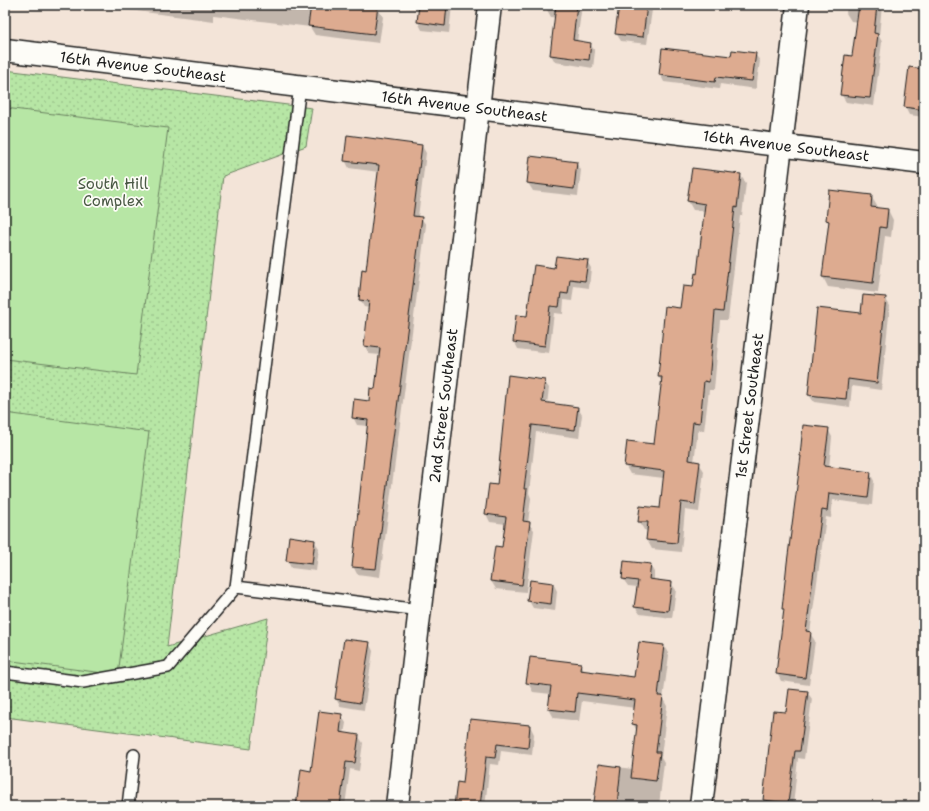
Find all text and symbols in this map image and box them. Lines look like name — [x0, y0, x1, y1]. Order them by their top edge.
street label: 16th Avenue Southeast — [59, 47, 227, 87]
street label: 16th Avenue Southeast — [380, 86, 549, 127]
street label: 16th Avenue Southeast — [702, 126, 871, 166]
park label: South Hill Complex — [78, 174, 149, 211]
street label: 2nd Street Southeast — [425, 327, 462, 484]
street label: 1st Street Southeast — [731, 332, 768, 480]

